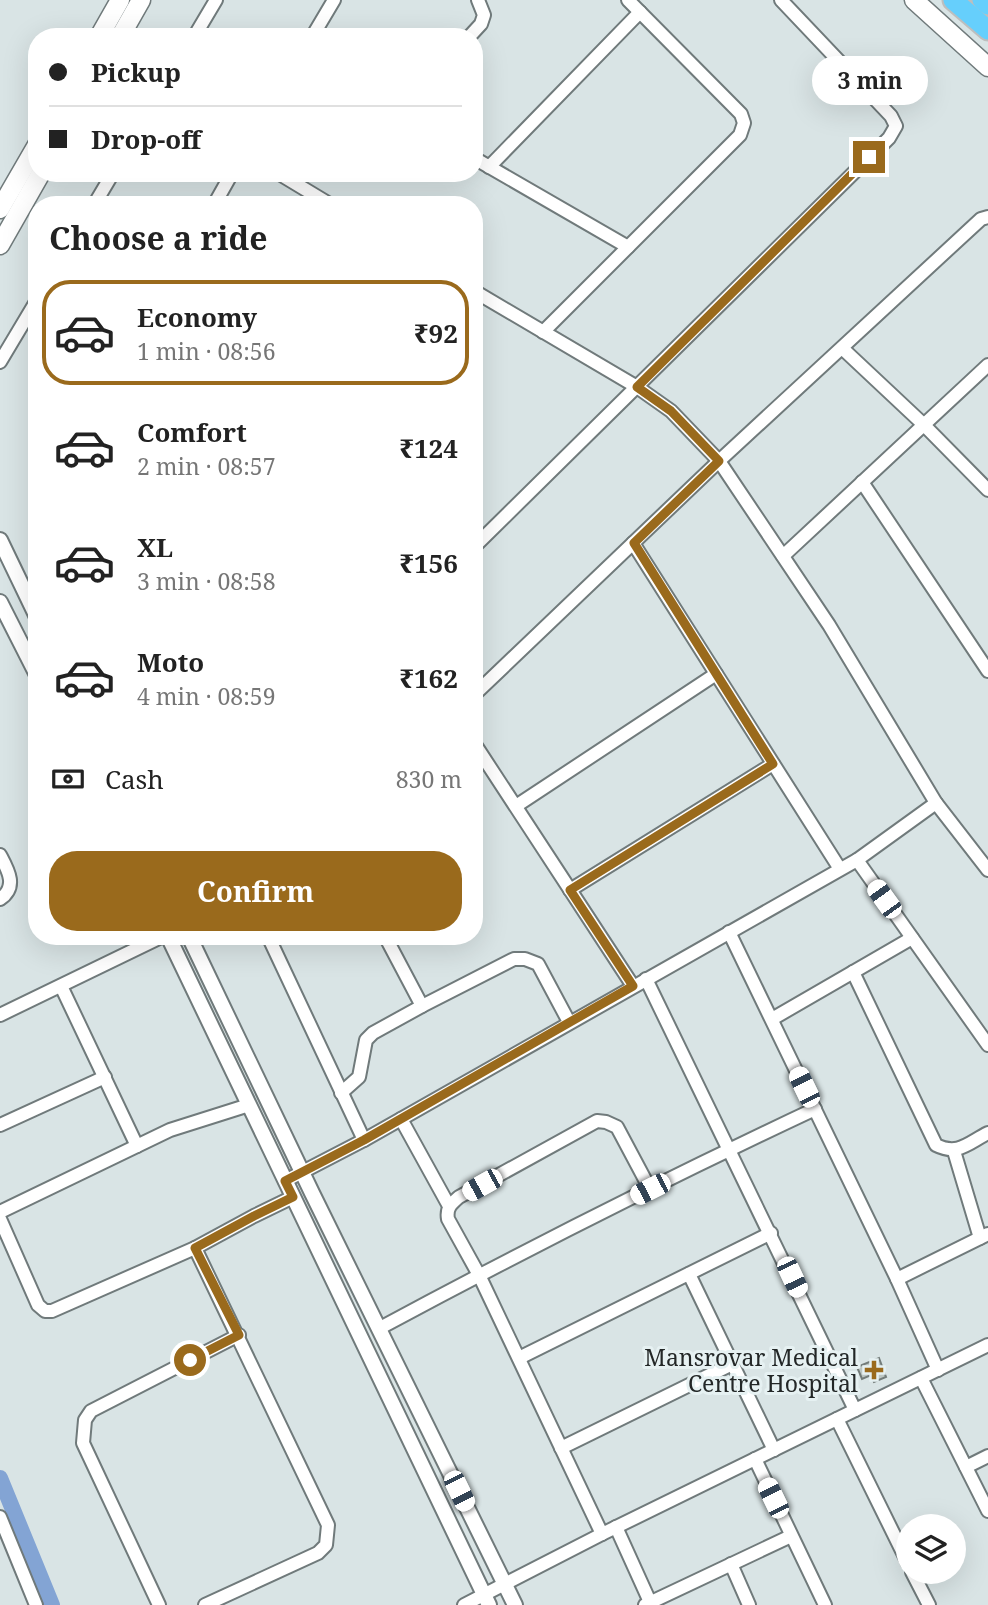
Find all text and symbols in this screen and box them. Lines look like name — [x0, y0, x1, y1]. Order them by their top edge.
text: Pickup — [91, 54, 181, 90]
callout: 3 min — [811, 55, 927, 104]
text: 3 min — [837, 64, 903, 96]
text: Drop-off — [91, 121, 201, 157]
route end — [853, 141, 885, 173]
text: Choose a ride — [49, 216, 268, 259]
text: Economy — [137, 299, 257, 335]
icon: car — [53, 301, 116, 364]
text: ₹92 — [414, 315, 458, 351]
text: 1 min · 08:56 — [137, 335, 275, 367]
text: Comfort — [137, 414, 247, 450]
icon: car — [53, 416, 116, 479]
text: ₹124 — [399, 430, 458, 466]
text: 2 min · 08:57 — [137, 450, 275, 482]
text: XL — [137, 529, 173, 565]
icon: car — [53, 531, 116, 594]
text: ₹156 — [399, 545, 458, 581]
text: 3 min · 08:58 — [137, 565, 275, 597]
text: Moto — [137, 644, 204, 680]
icon: car — [53, 646, 116, 709]
text: ₹162 — [399, 660, 458, 696]
text: 4 min · 08:59 — [137, 680, 275, 712]
icon: cash — [49, 760, 87, 798]
text: Cash — [105, 761, 164, 797]
text: 830 m — [396, 763, 462, 795]
button: Confirm — [49, 851, 462, 931]
car — [864, 876, 905, 922]
car — [786, 1064, 823, 1110]
car — [459, 1166, 506, 1204]
car — [627, 1170, 674, 1208]
car — [774, 1254, 811, 1300]
place label: Mansrovar Medical Centre Hospital — [644, 1341, 858, 1399]
route start — [174, 1344, 206, 1376]
marker: Mansrovar Medical Centre Hospital — [864, 1360, 884, 1380]
car — [441, 1468, 478, 1514]
car — [755, 1475, 792, 1521]
map controls — [896, 1514, 966, 1584]
button: layers — [896, 1514, 966, 1584]

